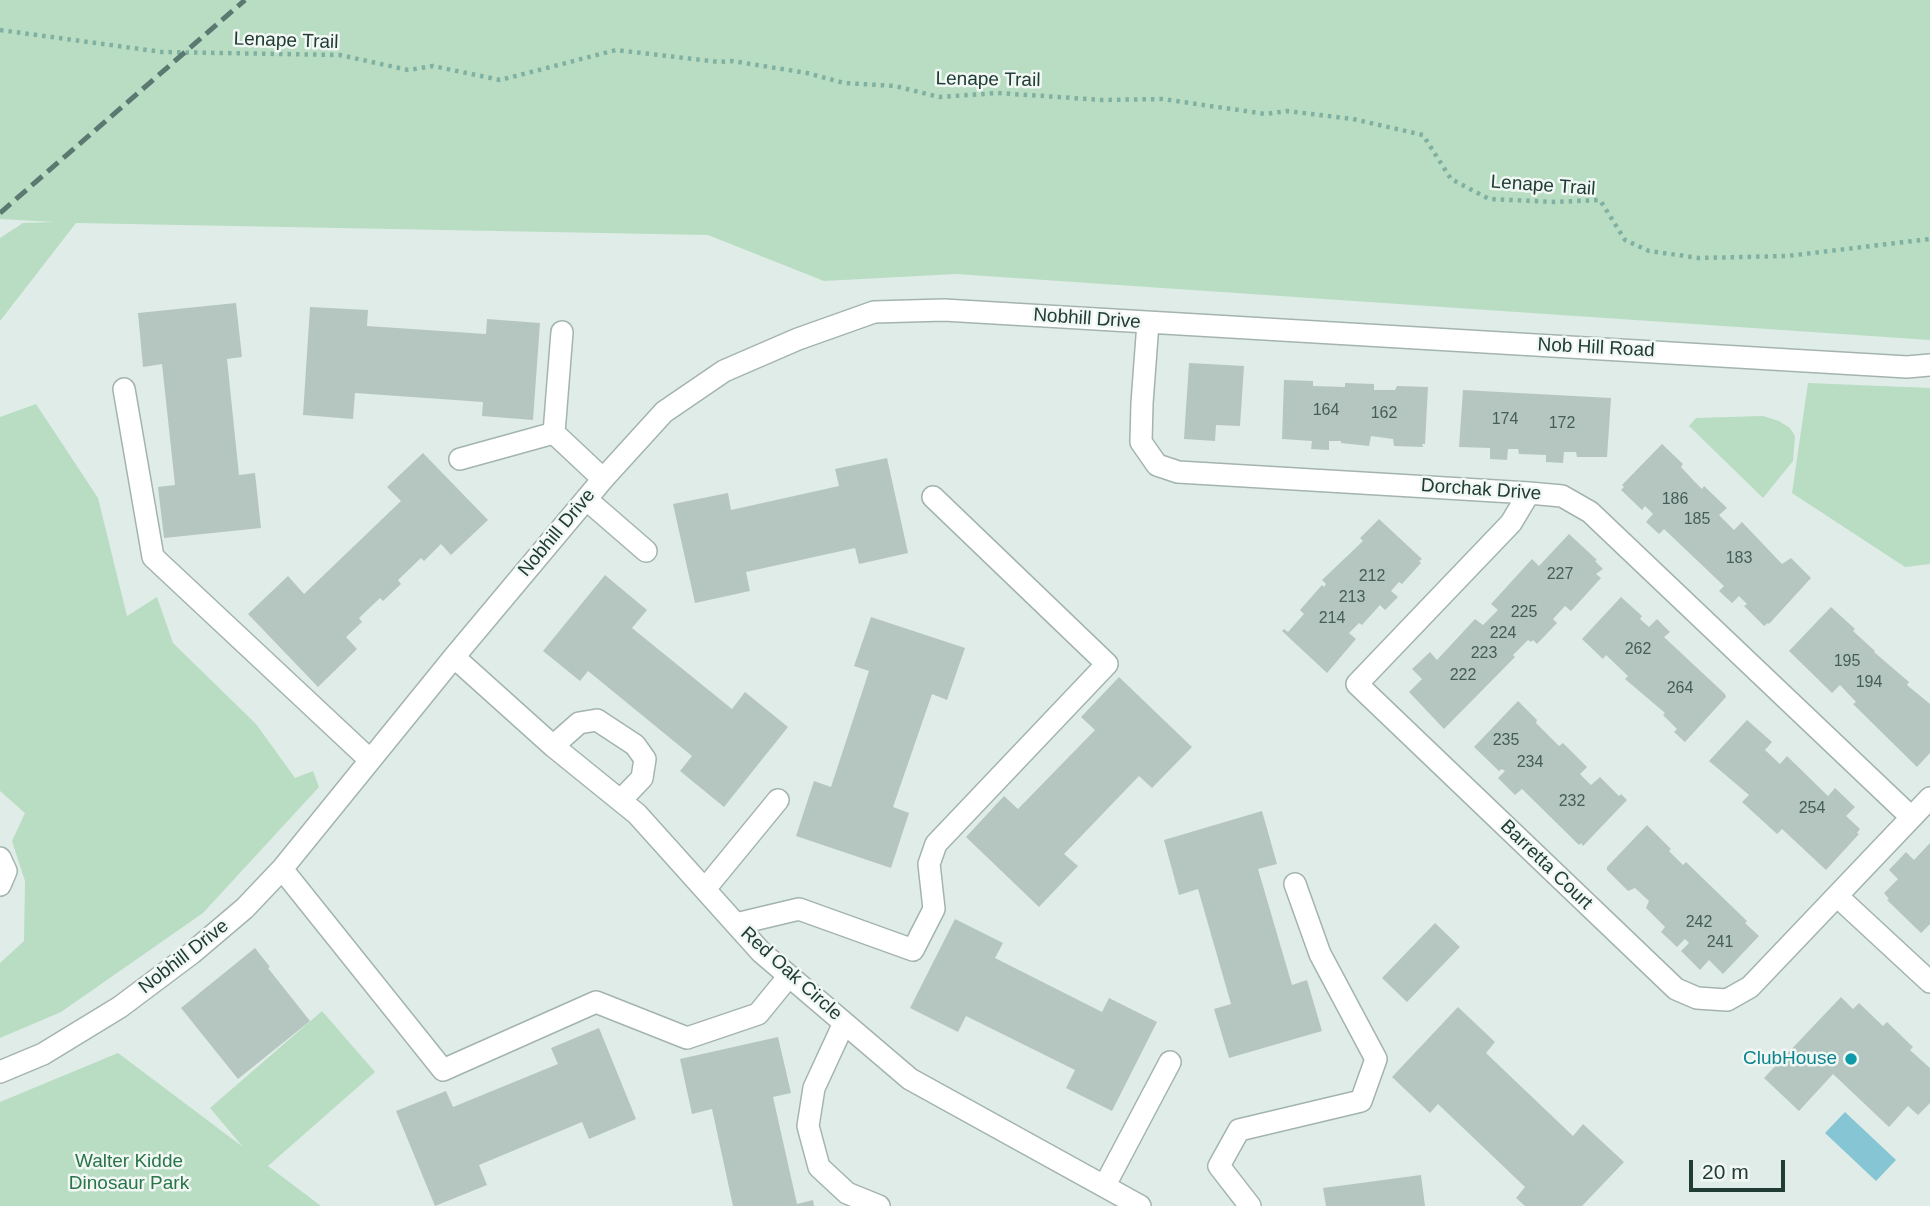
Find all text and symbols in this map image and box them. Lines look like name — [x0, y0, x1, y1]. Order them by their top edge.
street label: Lenape Trail — [233, 28, 339, 54]
street label: Lenape Trail — [935, 68, 1041, 92]
street label: Lenape Trail — [1490, 171, 1596, 201]
street label: Nobhill Drive — [1032, 304, 1142, 334]
street label: Nob Hill Road — [1537, 334, 1655, 362]
house number: 164 — [1313, 401, 1339, 421]
house number: 162 — [1371, 404, 1397, 424]
house number: 174 — [1492, 410, 1518, 430]
house number: 172 — [1549, 414, 1575, 434]
street label: Dorchak Drive — [1420, 474, 1542, 506]
street label: Nobhill Drive — [514, 484, 600, 582]
house number: 186 — [1662, 490, 1688, 510]
house number: 185 — [1684, 510, 1710, 530]
house number: 183 — [1726, 549, 1752, 569]
house number: 227 — [1547, 565, 1573, 585]
house number: 212 — [1359, 567, 1385, 587]
house number: 213 — [1339, 588, 1365, 608]
house number: 225 — [1511, 603, 1537, 623]
house number: 214 — [1319, 609, 1345, 629]
house number: 224 — [1490, 624, 1516, 644]
house number: 262 — [1625, 640, 1651, 660]
house number: 223 — [1471, 644, 1497, 664]
house number: 195 — [1834, 652, 1860, 672]
house number: 222 — [1450, 666, 1476, 686]
house number: 194 — [1856, 673, 1882, 693]
house number: 264 — [1667, 679, 1693, 699]
house number: 235 — [1493, 731, 1519, 751]
house number: 234 — [1517, 753, 1543, 773]
house number: 232 — [1559, 792, 1585, 812]
house number: 254 — [1799, 799, 1825, 819]
street label: Barretta Court — [1495, 815, 1597, 915]
house number: 242 — [1686, 913, 1712, 933]
street label: Nobhill Drive — [135, 915, 233, 999]
street label: Red Oak Circle — [736, 922, 846, 1026]
house number: 241 — [1707, 933, 1733, 953]
place label: ClubHouse — [1743, 1048, 1837, 1070]
marker: ClubHouse — [1843, 1051, 1859, 1067]
scale bar — [1692, 1146, 1788, 1190]
park label: Walter Kidde Dinosaur Park — [69, 1151, 189, 1195]
text: 20 m — [1702, 1160, 1749, 1183]

